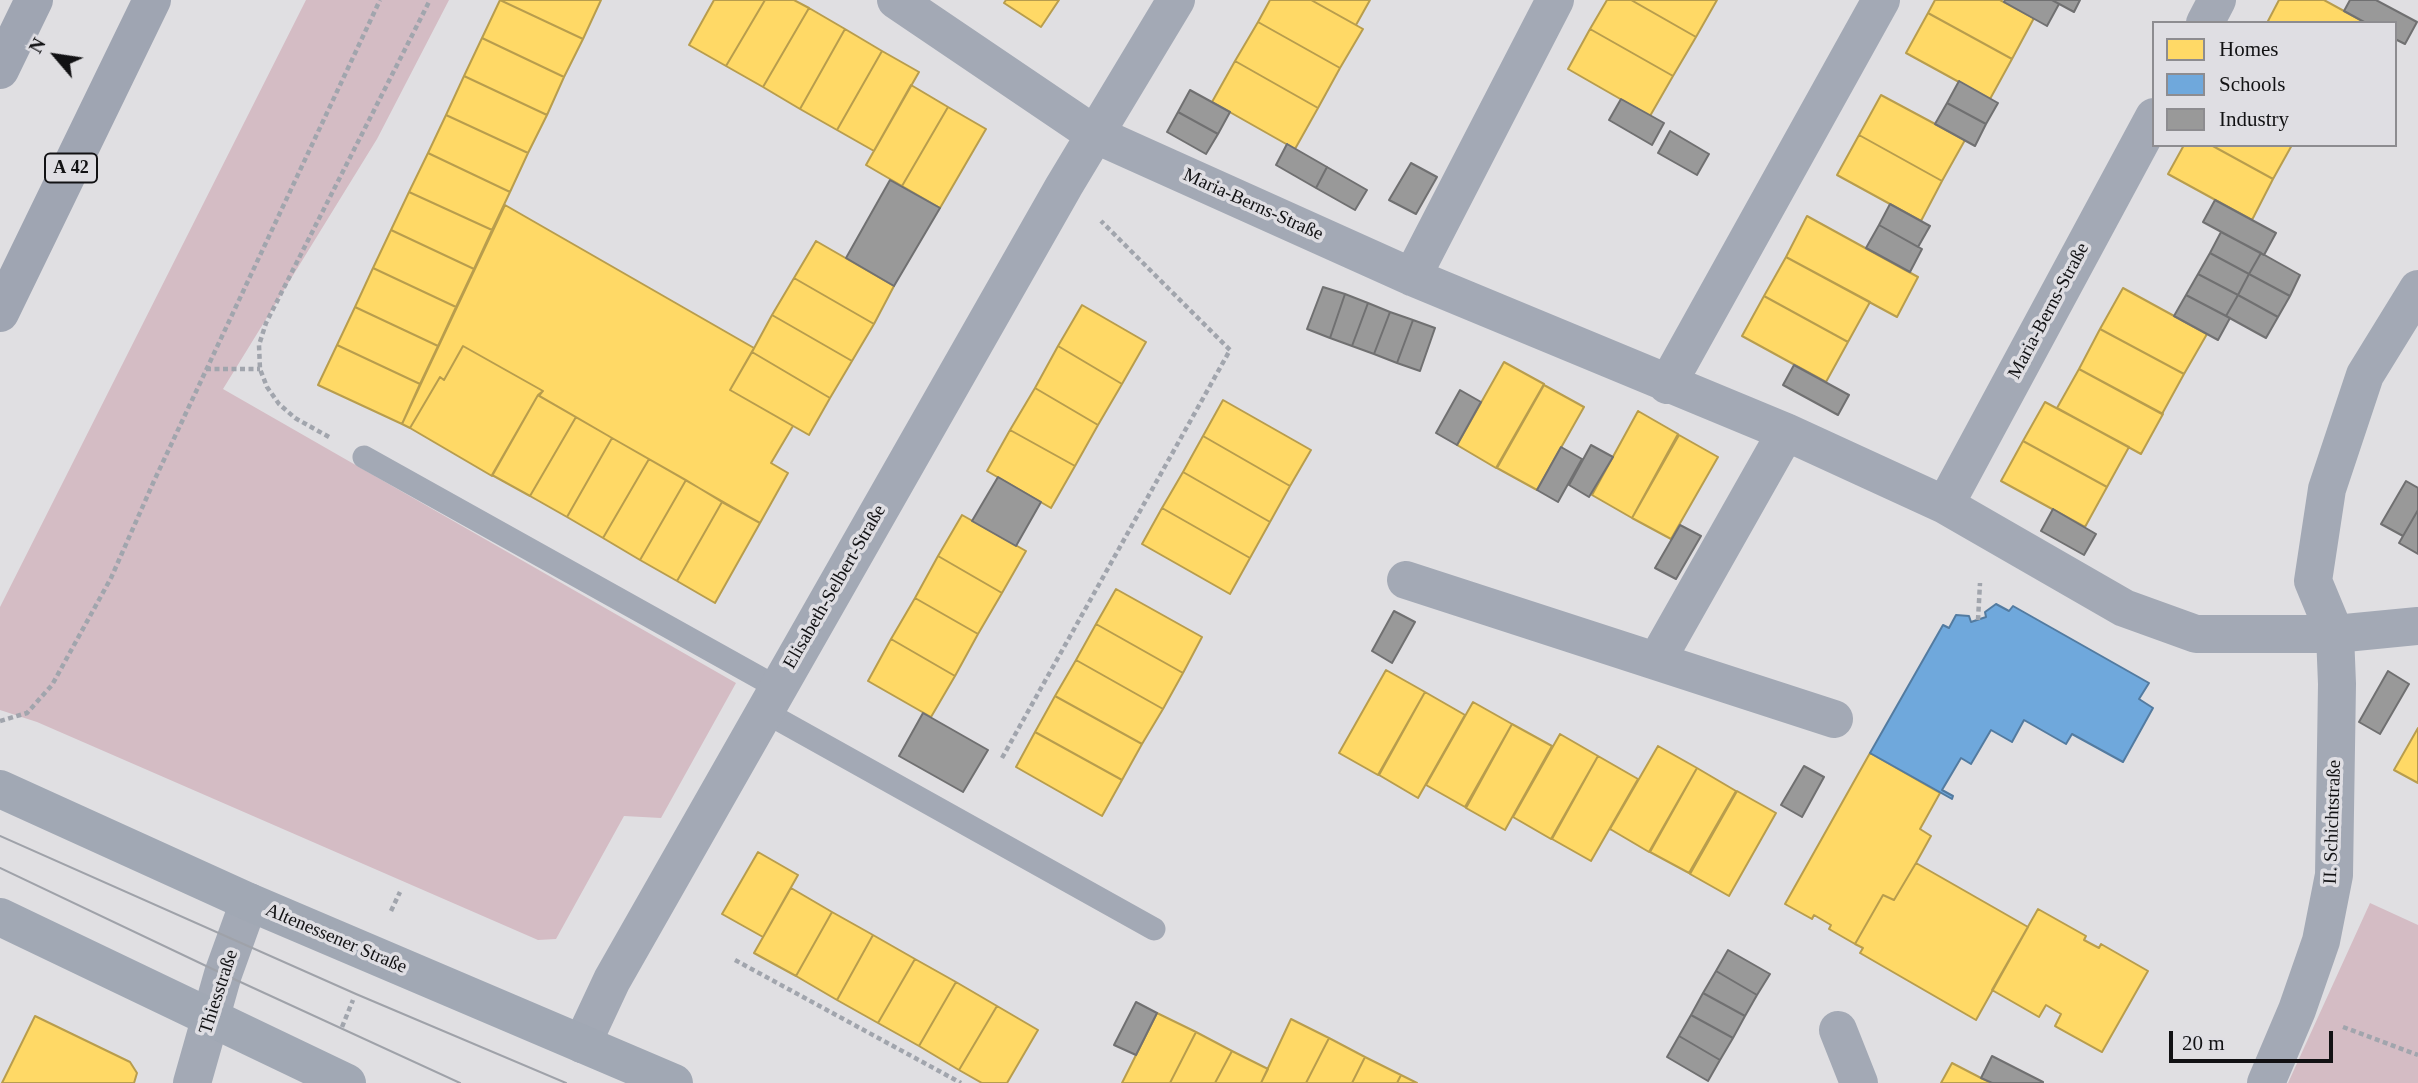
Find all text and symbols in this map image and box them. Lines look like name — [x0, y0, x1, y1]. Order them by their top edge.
north arrow — [21, 21, 91, 91]
legend — [2152, 21, 2397, 147]
text: N — [25, 34, 50, 57]
text: Homes — [2219, 37, 2279, 61]
text: Schools — [2219, 72, 2286, 96]
text: Industry — [2219, 107, 2289, 131]
road number: A 42 — [45, 154, 97, 182]
street label: Maria-Berns-Straße — [1179, 164, 1327, 246]
street label: Maria-Berns-Straße — [2004, 239, 2094, 383]
street label: Elisabeth-Selbert-Straße — [779, 501, 891, 673]
street label: II. Schichtstraße — [2319, 759, 2347, 885]
street label: Altenessener Straße — [262, 899, 410, 979]
street label: Thiesstraße — [195, 947, 243, 1037]
scale bar — [2173, 1016, 2338, 1060]
text: 20 m — [2182, 1031, 2225, 1055]

